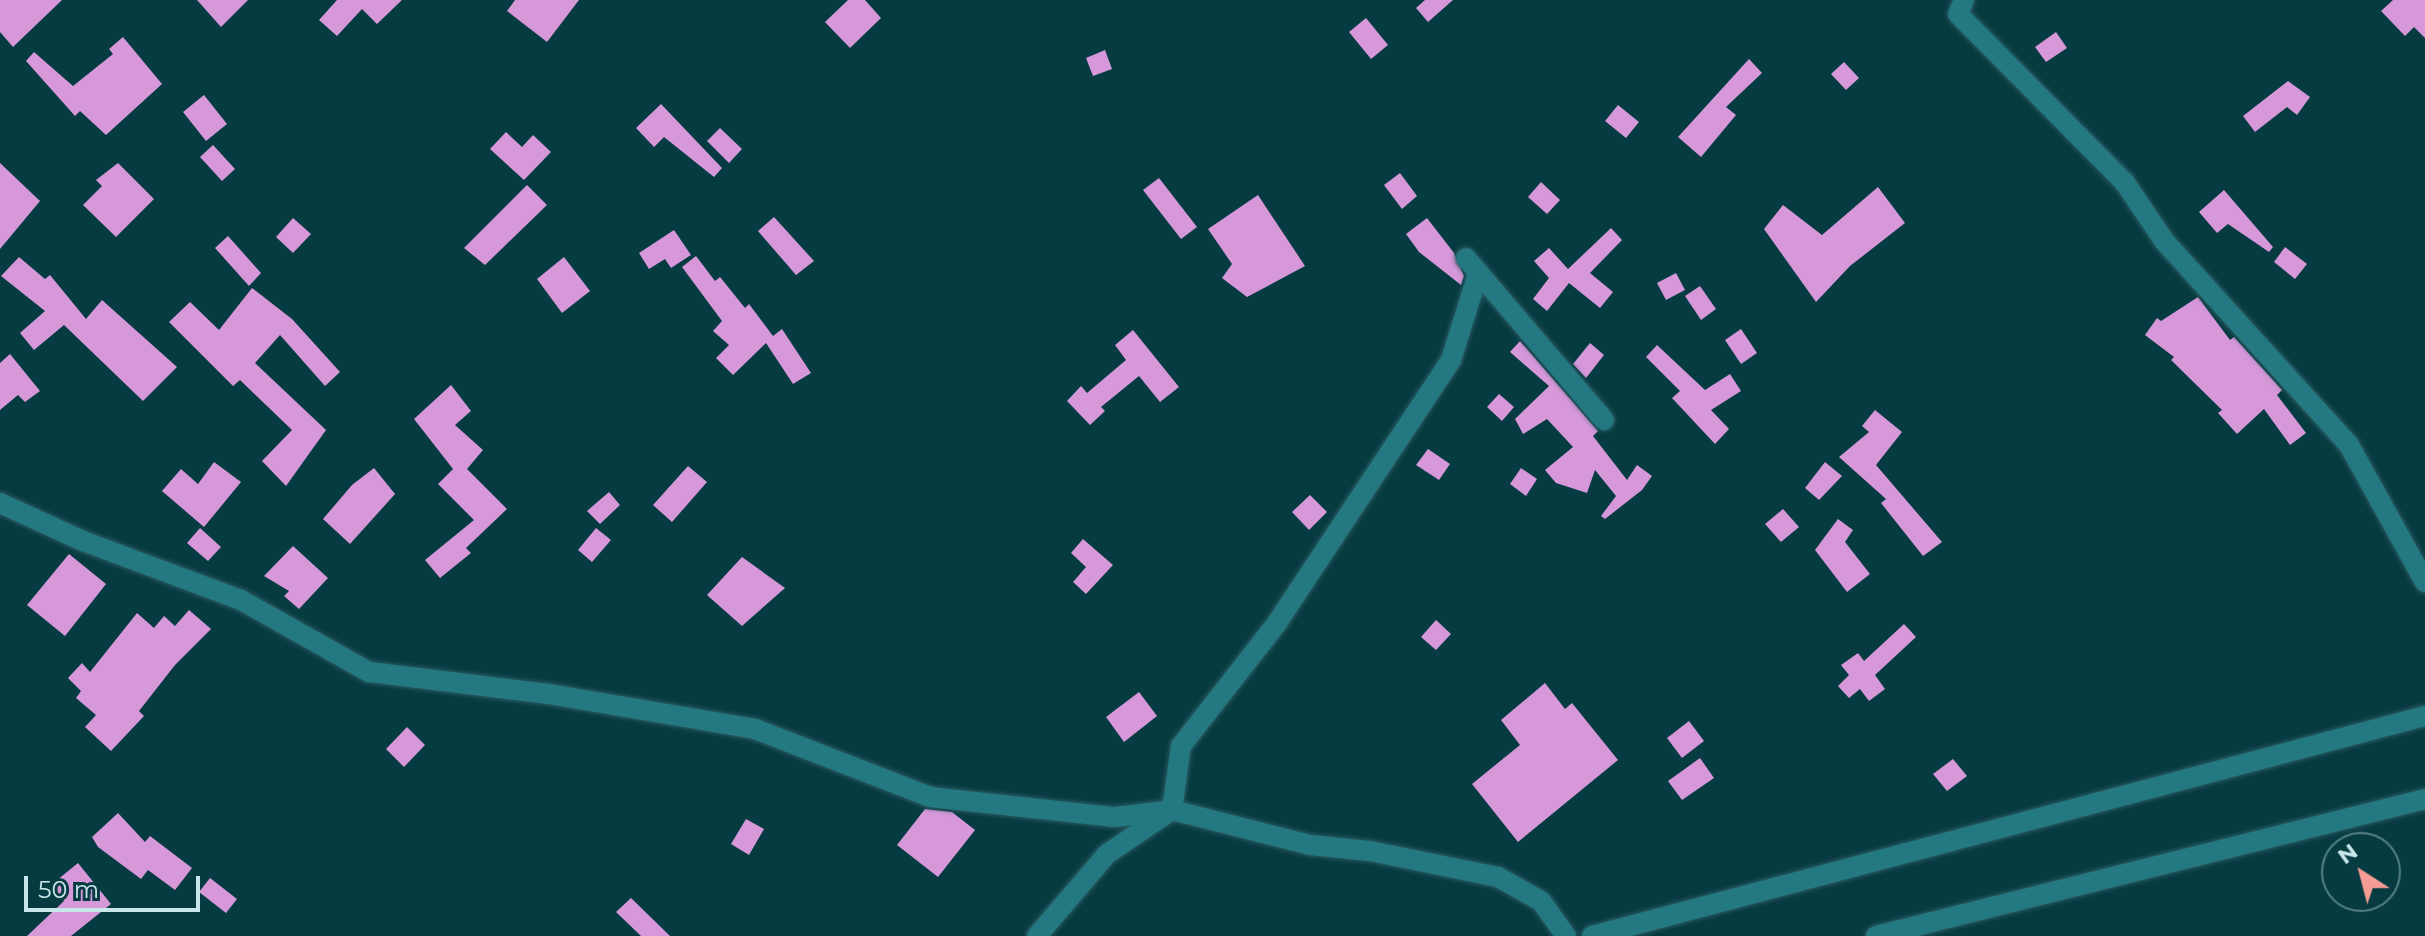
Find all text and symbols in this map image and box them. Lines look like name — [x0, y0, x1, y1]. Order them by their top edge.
north arrow — [2321, 832, 2401, 912]
text: N — [2333, 838, 2363, 870]
scale bar — [28, 860, 204, 910]
text: 50 m — [38, 875, 99, 904]

